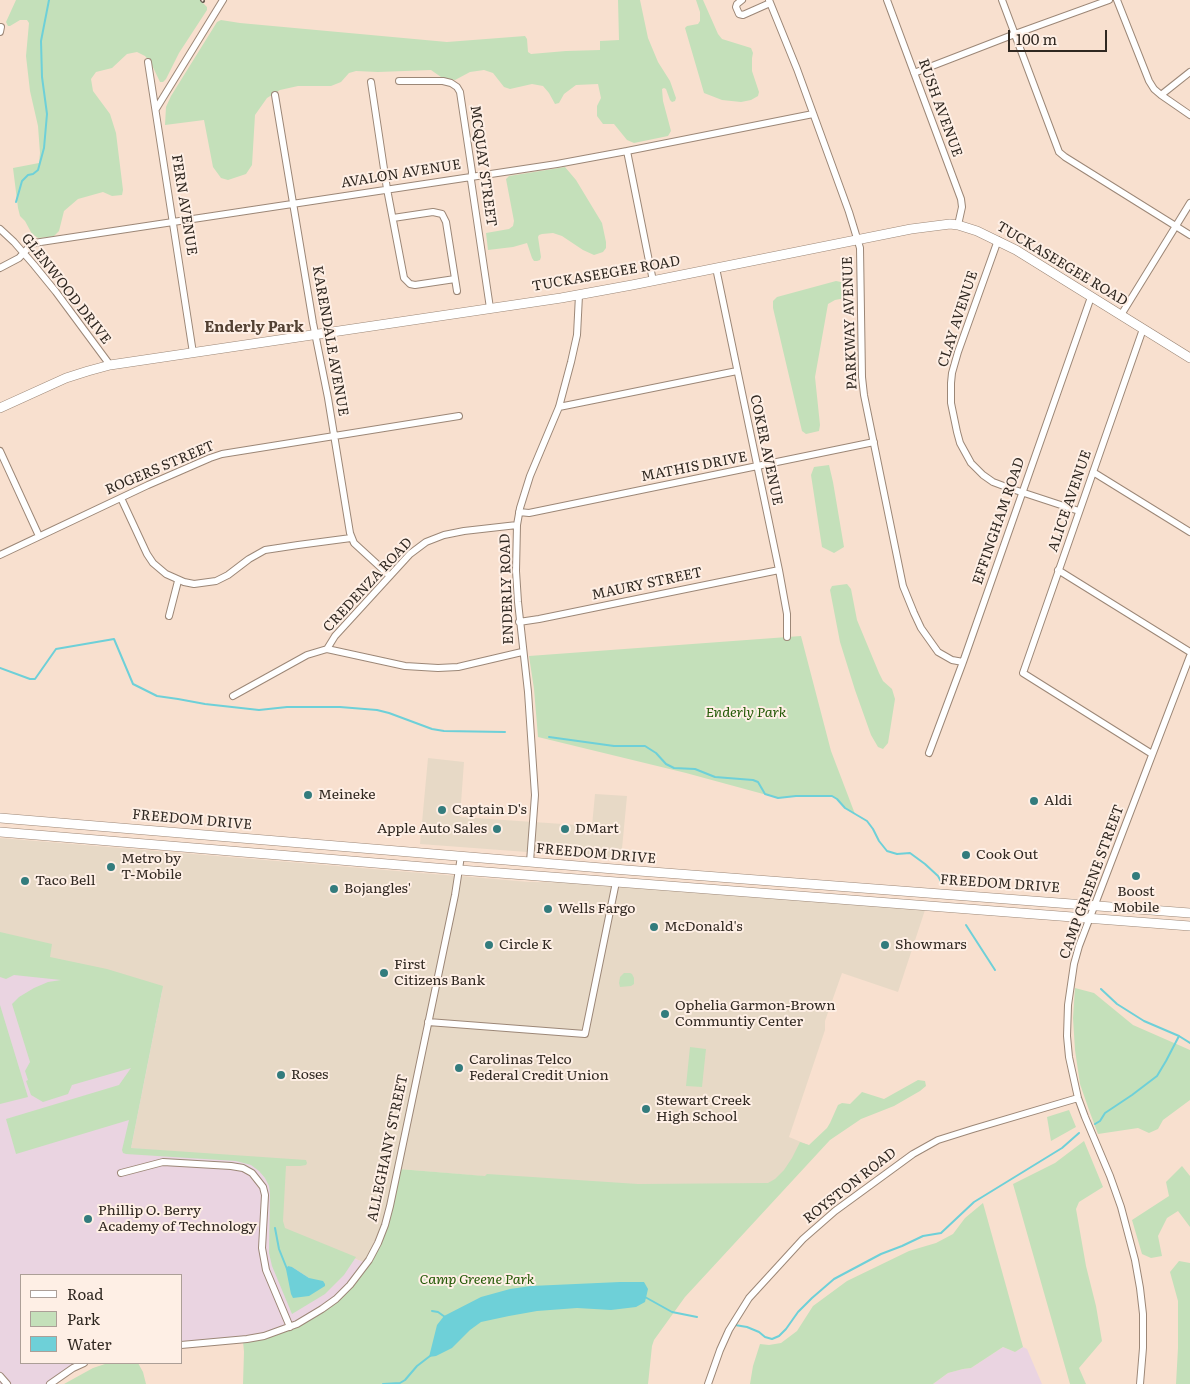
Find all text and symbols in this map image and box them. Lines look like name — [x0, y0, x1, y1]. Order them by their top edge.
scale bar — [1010, 20, 1109, 52]
text: 100 m — [1016, 27, 1057, 50]
street label: RUSH AVENUE — [914, 57, 966, 159]
street label: MCQUAY STREET — [466, 104, 500, 228]
street label: FERN AVENUE — [168, 153, 200, 257]
street label: AVALON AVENUE — [340, 156, 462, 192]
street label: TUCKASEEGEE ROAD — [993, 218, 1131, 310]
street label: GLENWOOD DRIVE — [18, 230, 114, 348]
street label: TUCKASEEGEE ROAD — [531, 253, 681, 295]
street label: PARKWAY AVENUE — [839, 256, 861, 390]
street label: KARENDALE AVENUE — [308, 264, 352, 418]
street label: CLAY AVENUE — [935, 269, 981, 369]
district label: Enderly Park — [204, 319, 304, 337]
street label: COKER AVENUE — [746, 393, 786, 507]
street label: ROGERS STREET — [103, 437, 217, 499]
street label: MATHIS DRIVE — [640, 448, 748, 486]
street label: ALICE AVENUE — [1045, 448, 1095, 554]
street label: EFFINGHAM ROAD — [969, 455, 1029, 587]
street label: ENDERLY ROAD — [497, 533, 517, 645]
street label: CREDENZA ROAD — [320, 534, 416, 636]
street label: MAURY STREET — [590, 564, 704, 604]
park label: Enderly Park — [706, 705, 786, 721]
place label: Meineke — [318, 787, 376, 803]
marker: Meineke — [302, 789, 314, 801]
place label: Aldi — [1044, 793, 1072, 809]
marker: Aldi — [1028, 795, 1040, 807]
place label: Captain D's — [452, 802, 527, 818]
street label: CAMP GREENE STREET — [1056, 802, 1128, 962]
marker: Captain D's — [436, 804, 448, 816]
street label: FREEDOM DRIVE — [131, 806, 253, 834]
place label: Apple Auto Sales — [377, 821, 487, 837]
place label: DMart — [575, 821, 619, 837]
marker: Apple Auto Sales — [491, 823, 503, 835]
marker: DMart — [559, 823, 571, 835]
street label: FREEDOM DRIVE — [535, 840, 657, 868]
place label: Cook Out — [976, 847, 1038, 863]
marker: Cook Out — [960, 849, 972, 861]
place label: Metro by T-Mobile — [121, 851, 182, 884]
marker: Metro by T-Mobile — [105, 861, 117, 873]
marker: Boost Mobile — [1130, 870, 1142, 882]
street label: FREEDOM DRIVE — [939, 871, 1061, 897]
place label: Taco Bell — [35, 873, 95, 889]
marker: Taco Bell — [19, 875, 31, 887]
place label: Bojangles' — [344, 881, 411, 897]
marker: Bojangles' — [328, 883, 340, 895]
place label: Boost Mobile — [1113, 884, 1159, 916]
place label: Wells Fargo — [558, 901, 635, 917]
marker: Wells Fargo — [542, 903, 554, 915]
place label: McDonald's — [664, 919, 743, 935]
marker: McDonald's — [648, 921, 660, 933]
place label: Circle K — [499, 937, 552, 953]
place label: Showmars — [895, 937, 967, 953]
marker: Circle K — [483, 939, 495, 951]
marker: Showmars — [879, 939, 891, 951]
place label: First Citizens Bank — [394, 957, 485, 990]
marker: First Citizens Bank — [378, 967, 390, 979]
place label: Ophelia Garmon-Brown Communtiy Center — [675, 998, 835, 1030]
marker: Ophelia Garmon-Brown Communtiy Center — [659, 1008, 671, 1020]
place label: Carolinas Telco Federal Credit Union — [469, 1052, 609, 1084]
marker: Carolinas Telco Federal Credit Union — [453, 1062, 465, 1074]
place label: Roses — [291, 1067, 328, 1083]
marker: Roses — [275, 1069, 287, 1081]
street label: ALLEGHANY STREET — [364, 1073, 412, 1223]
place label: Stewart Creek High School — [656, 1093, 750, 1126]
marker: Stewart Creek High School — [640, 1103, 652, 1115]
street label: ROYSTON ROAD — [800, 1145, 900, 1227]
place label: Phillip O. Berry Academy of Technology — [98, 1203, 257, 1236]
marker: Phillip O. Berry Academy of Technology — [82, 1213, 94, 1225]
park label: Camp Greene Park — [420, 1272, 534, 1288]
legend — [20, 1274, 182, 1364]
text: Road — [67, 1282, 103, 1305]
text: Park — [67, 1307, 100, 1330]
text: Water — [67, 1332, 112, 1355]

